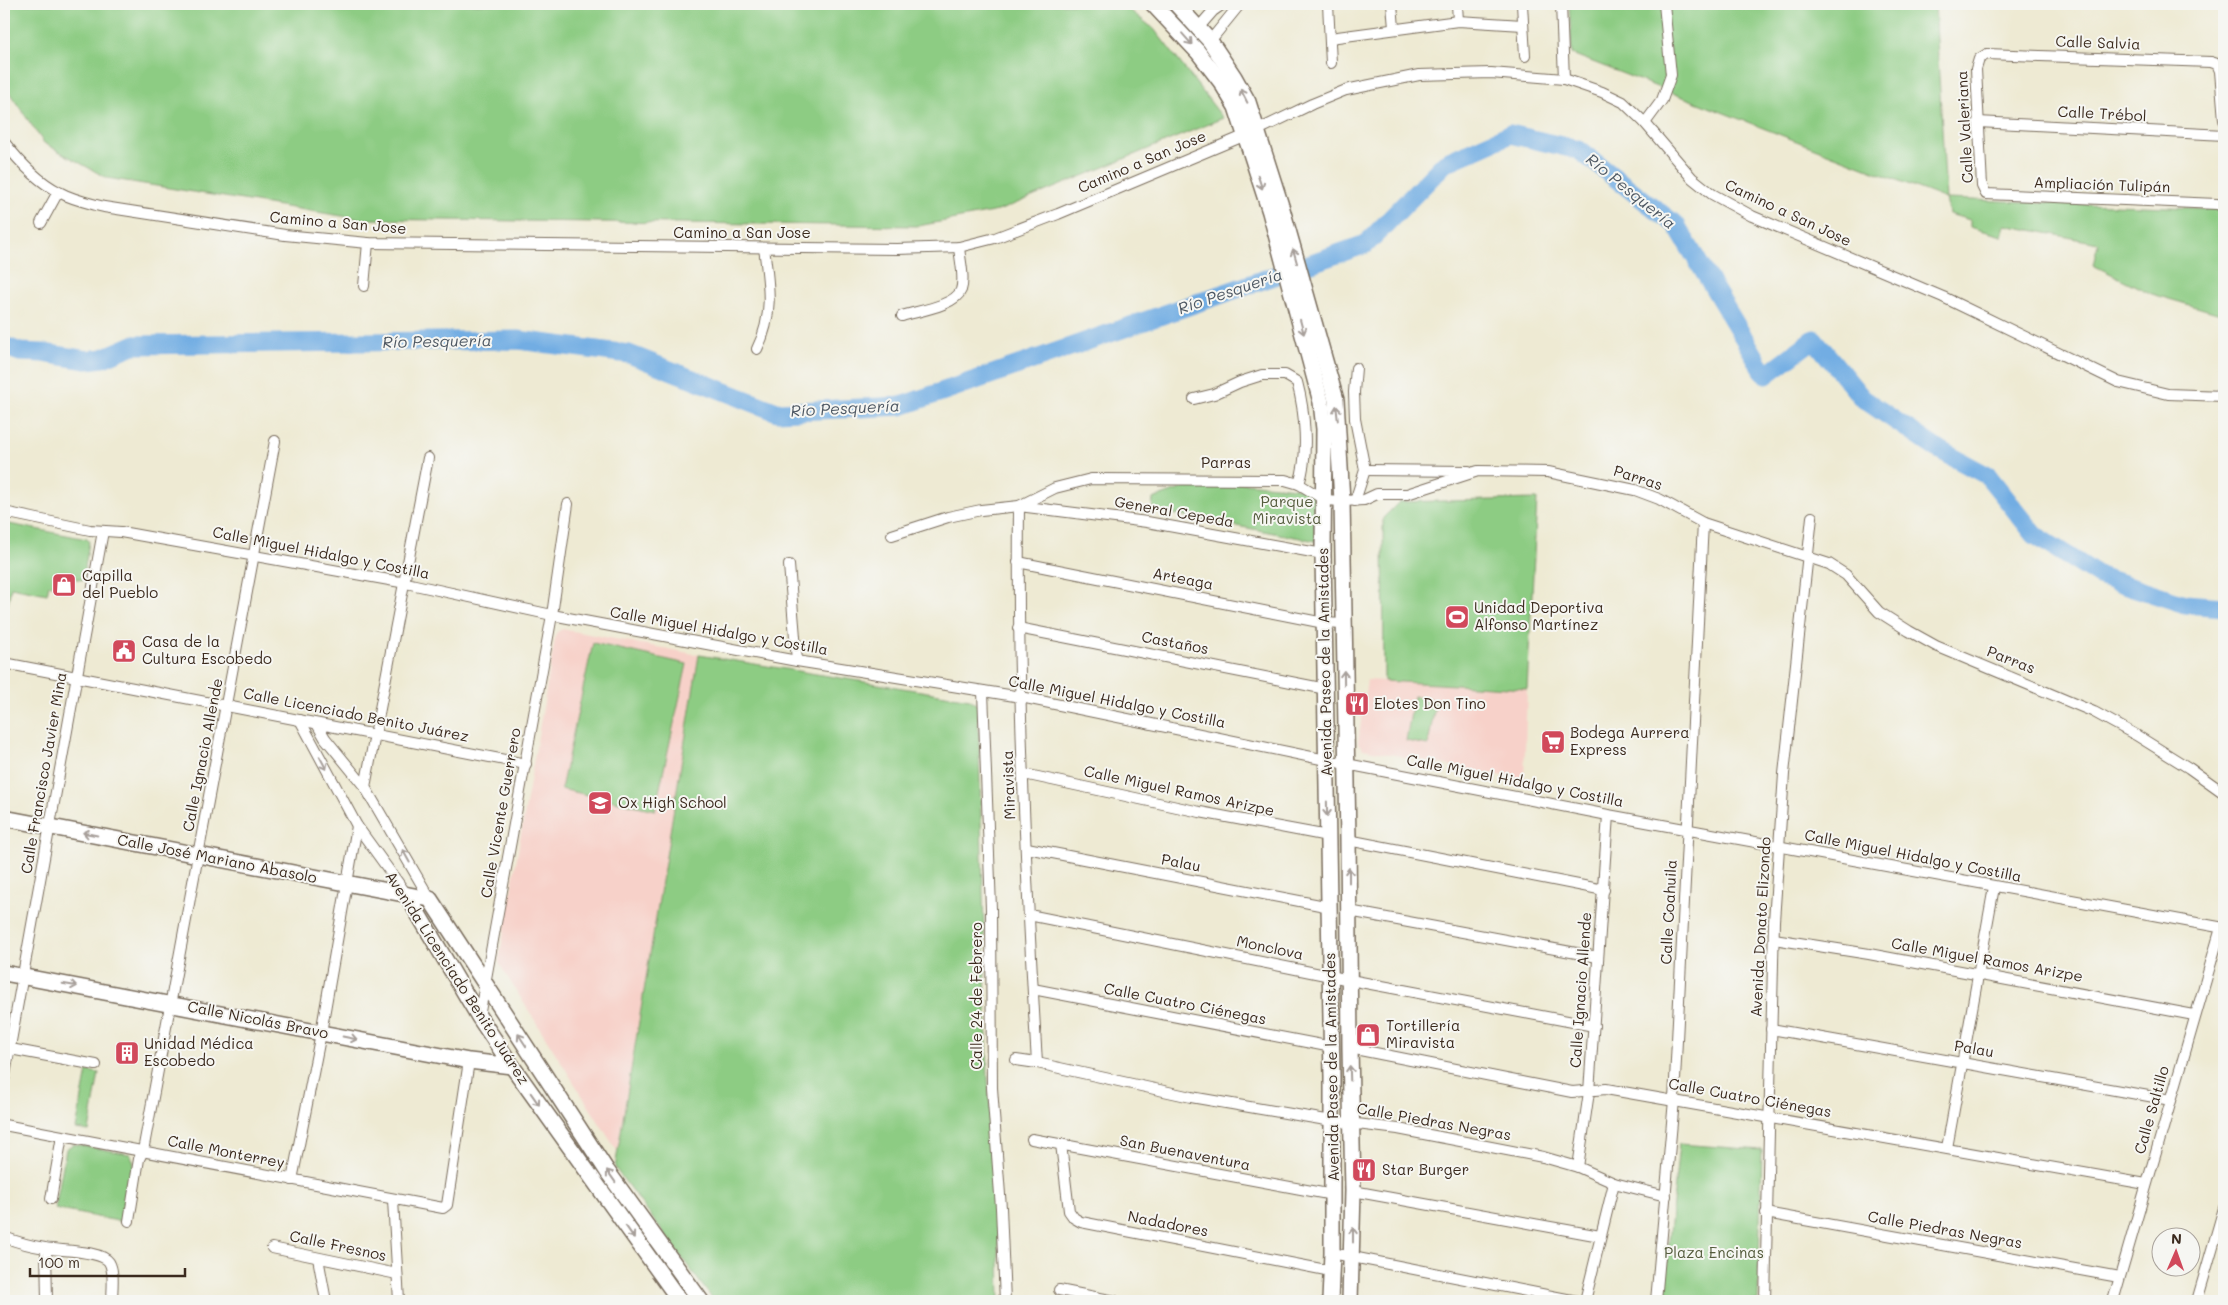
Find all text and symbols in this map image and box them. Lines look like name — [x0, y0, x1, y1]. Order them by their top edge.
street label: Calle Salvia — [2055, 31, 2141, 53]
one-way arrow — [1181, 32, 1192, 45]
street label: Calle Valeriana — [1951, 70, 1977, 184]
one-way arrow — [1239, 89, 1249, 104]
street label: Calle Trébol — [2057, 101, 2147, 125]
street label: Camino a San Jose — [1074, 125, 1209, 197]
water label: Río Pesquería — [1582, 148, 1680, 233]
street label: Ampliación Tulipán — [2033, 172, 2171, 196]
one-way arrow — [1256, 173, 1265, 189]
street label: Camino a San Jose — [1722, 174, 1855, 250]
street label: Camino a San Jose — [269, 206, 407, 238]
street label: Camino a San Jose — [673, 222, 811, 242]
one-way arrow — [1290, 248, 1300, 264]
water label: Río Pesquería — [1175, 263, 1285, 318]
one-way arrow — [1297, 318, 1307, 334]
water label: Río Pesquería — [382, 329, 492, 352]
water label: Río Pesquería — [790, 394, 900, 421]
one-way arrow — [1332, 405, 1342, 421]
street label: Parras — [1201, 452, 1251, 472]
street label: Parras — [1611, 460, 1665, 494]
street label: General Cepeda — [1113, 491, 1235, 531]
park label: Parque Miravista — [1252, 491, 1322, 528]
street label: Calle Miguel Hidalgo y Costilla — [211, 521, 432, 583]
street label: Avenida Paseo de la Amistades — [1312, 547, 1336, 777]
street label: Arteaga — [1151, 562, 1215, 594]
place label: Capilla del Pueblo — [82, 565, 158, 602]
shop icon: Capilla del Pueblo — [51, 572, 77, 598]
place label: Unidad Deportiva Alfonso Martínez — [1474, 597, 1604, 634]
street label: Calle Miguel Hidalgo y Costilla — [609, 601, 830, 659]
sports icon: Unidad Deportiva Alfonso Martínez — [1444, 604, 1470, 630]
street label: Castaños — [1140, 626, 1210, 658]
place label: Casa de la Cultura Escobedo — [142, 631, 272, 668]
public building icon: Casa de la Cultura Escobedo — [111, 638, 137, 664]
street label: Parras — [1984, 640, 2038, 678]
street label: Calle Francisco Javier Mina — [15, 670, 71, 875]
street label: Calle Miguel Hidalgo y Costilla — [1007, 670, 1228, 732]
one-way arrow — [1339, 670, 1349, 686]
street label: Calle Ignacio Allende — [177, 676, 227, 833]
street label: Calle Licenciado Benito Juárez — [242, 682, 471, 746]
restaurant icon: Elotes Don Tino — [1344, 691, 1370, 717]
place label: Elotes Don Tino — [1374, 693, 1486, 713]
place label: Bodega Aurrera Express — [1570, 722, 1690, 759]
street label: Calle Vicente Guerrero — [475, 726, 525, 899]
supermarket icon: Bodega Aurrera Express — [1540, 729, 1566, 755]
street label: Calle Miguel Hidalgo y Costilla — [1405, 749, 1626, 811]
street label: Miravista — [997, 750, 1019, 820]
one-way arrow — [319, 755, 328, 770]
street label: Calle Miguel Ramos Arizpe — [1082, 760, 1276, 820]
school or university icon: Ox High School — [587, 790, 613, 816]
place label: Ox High School — [618, 792, 727, 812]
one-way arrow — [1322, 800, 1332, 817]
street label: Calle Miguel Hidalgo y Costilla — [1803, 824, 2024, 886]
one-way arrow — [82, 829, 98, 839]
street label: Calle José Mariano Abasolo — [116, 829, 319, 887]
street label: Avenida Donato Elizondo — [1745, 836, 1775, 1018]
street label: Palau — [1160, 848, 1203, 876]
one-way arrow — [401, 849, 411, 864]
street label: Calle Coahuila — [1655, 859, 1681, 965]
street label: Avenida Licenciado Benito Juárez — [381, 867, 534, 1088]
one-way arrow — [1344, 867, 1354, 884]
street label: Calle Ignacio Allende — [1565, 911, 1595, 1068]
street label: Calle 24 de Febrero — [966, 922, 986, 1070]
street label: Monclova — [1235, 930, 1306, 964]
street label: Calle Miguel Ramos Arizpe — [1890, 932, 2085, 986]
street label: Avenida Paseo de la Amistades — [1319, 952, 1343, 1182]
street label: Calle Cuatro Ciénegas — [1102, 977, 1268, 1029]
one-way arrow — [62, 981, 78, 991]
street label: Calle Nicolás Bravo — [186, 996, 331, 1043]
place label: Tortillería Miravista — [1386, 1015, 1460, 1052]
shop icon: Tortillería Miravista — [1355, 1022, 1381, 1048]
place label: Unidad Médica Escobedo — [144, 1033, 254, 1070]
one-way arrow — [342, 1034, 358, 1044]
one-way arrow — [517, 1034, 527, 1048]
street label: Palau — [1953, 1035, 1996, 1061]
building icon: Unidad Médica Escobedo — [114, 1040, 140, 1066]
street label: Calle Saltillo — [2129, 1063, 2173, 1156]
one-way arrow — [1346, 1065, 1355, 1081]
street label: Calle Cuatro Ciénegas — [1667, 1073, 1833, 1121]
one-way arrow — [530, 1092, 541, 1105]
street label: Calle Piedras Negras — [1355, 1098, 1513, 1144]
street label: Calle Monterrey — [166, 1130, 287, 1172]
street label: San Buenaventura — [1118, 1130, 1252, 1174]
restaurant icon: Star Burger — [1351, 1157, 1377, 1183]
place label: Star Burger — [1382, 1159, 1469, 1179]
one-way arrow — [606, 1169, 616, 1183]
street label: Nadadores — [1126, 1205, 1210, 1241]
street label: Calle Piedras Negras — [1866, 1206, 2024, 1252]
one-way arrow — [625, 1224, 635, 1238]
street label: Calle Fresnos — [288, 1225, 389, 1265]
one-way arrow — [1348, 1227, 1358, 1244]
north arrow — [2150, 1228, 2200, 1278]
text: N — [2171, 1229, 2182, 1248]
park label: Plaza Encinas — [1664, 1242, 1764, 1262]
scale bar — [30, 1245, 185, 1277]
text: 100 m — [38, 1252, 80, 1272]

